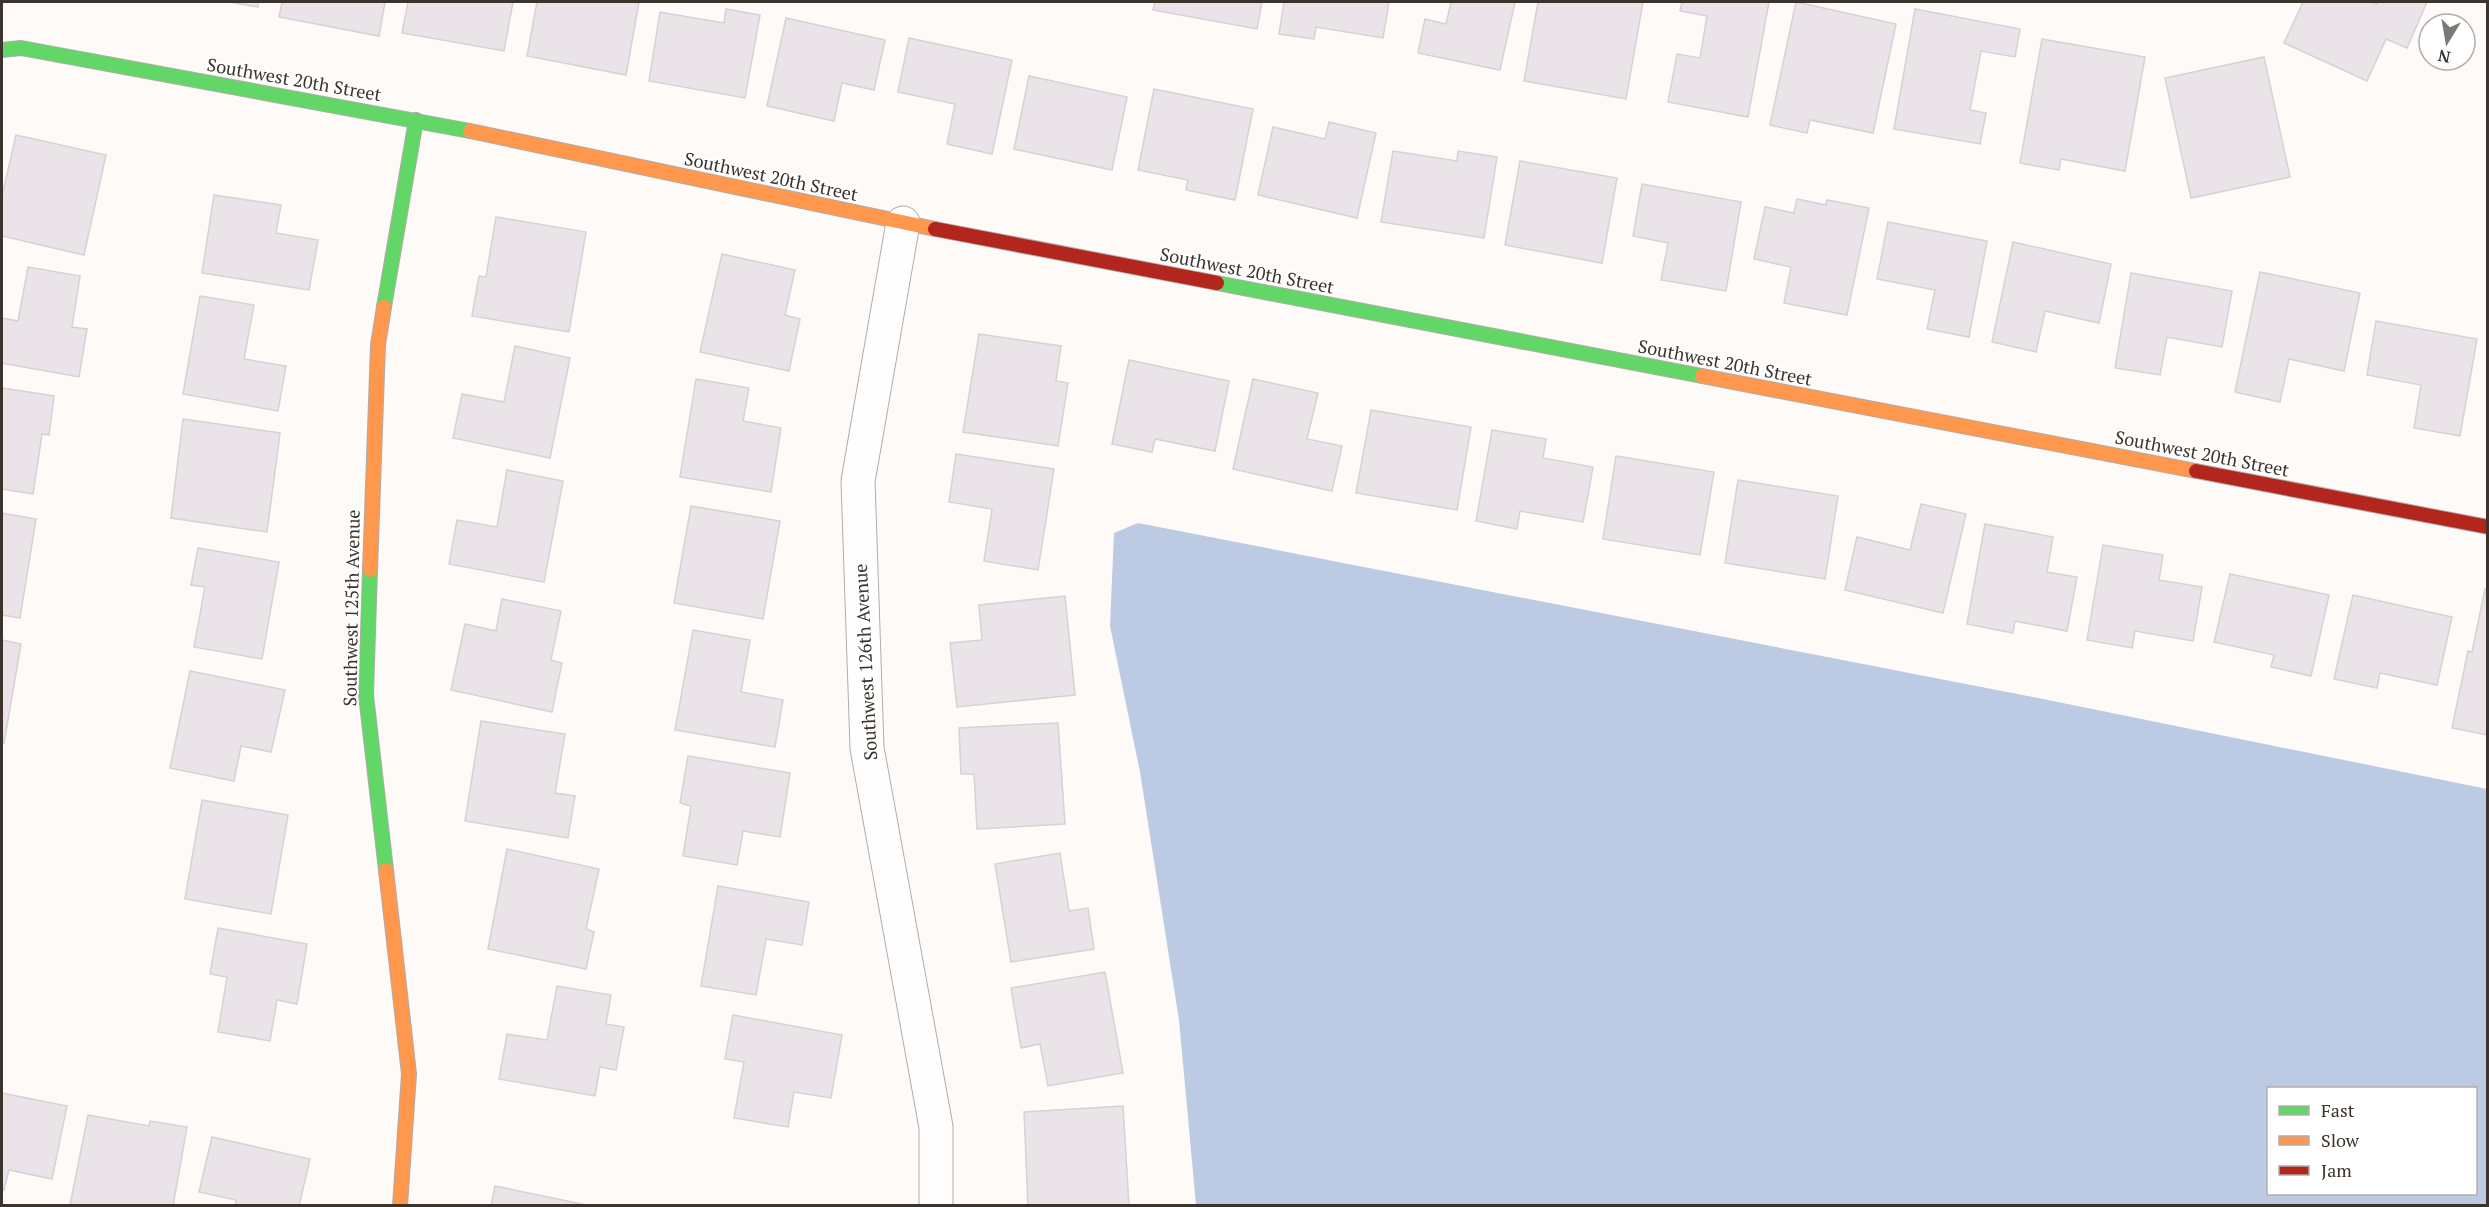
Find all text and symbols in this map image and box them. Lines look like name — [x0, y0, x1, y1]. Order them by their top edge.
north arrow — [2417, 12, 2477, 72]
text: N — [2436, 45, 2452, 69]
street label: Southwest 20th Street — [205, 52, 384, 106]
street label: Southwest 20th Street — [682, 146, 860, 206]
street label: Southwest 20th Street — [1158, 241, 1337, 299]
street label: Southwest 20th Street — [1636, 333, 1815, 391]
street label: Southwest 20th Street — [2113, 424, 2292, 482]
street label: Southwest 125th Avenue — [337, 509, 365, 707]
street label: Southwest 126th Avenue — [848, 563, 882, 761]
legend — [2267, 1087, 2477, 1195]
text: Fast — [2321, 1098, 2355, 1122]
text: Slow — [2321, 1128, 2360, 1152]
text: Jam — [2321, 1158, 2352, 1182]

